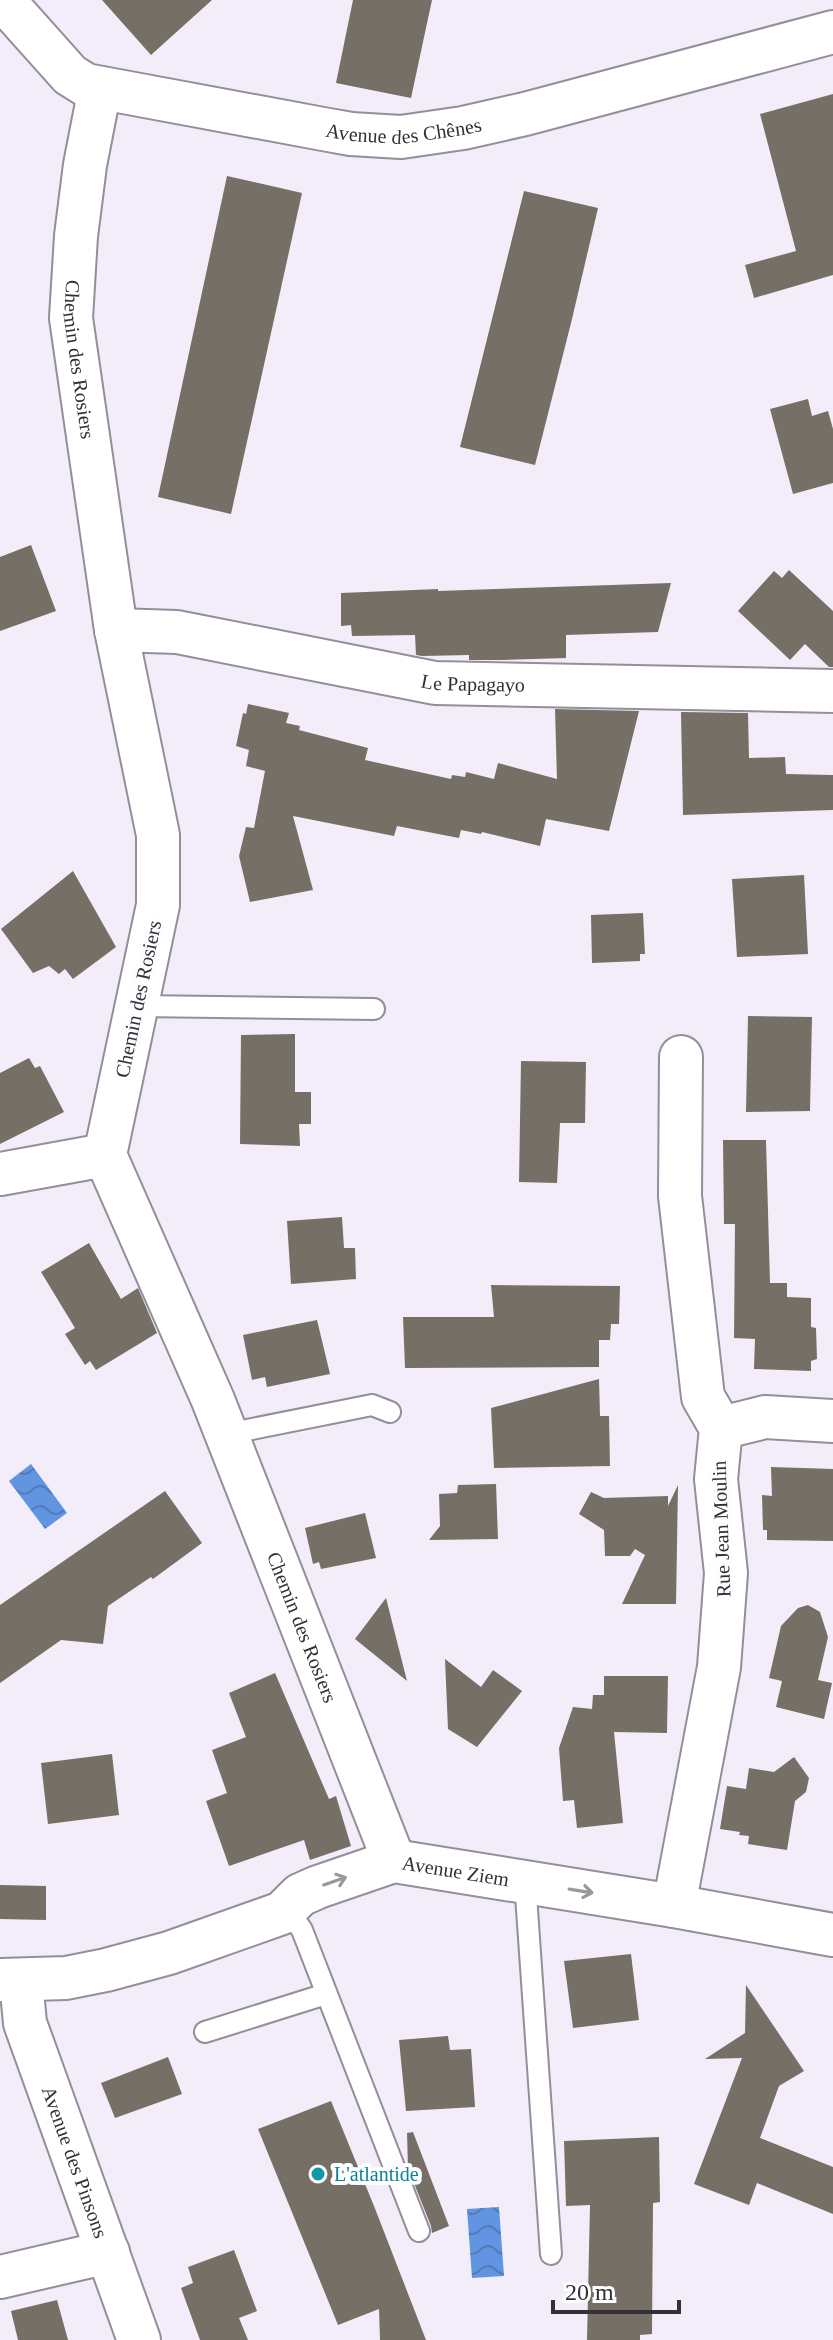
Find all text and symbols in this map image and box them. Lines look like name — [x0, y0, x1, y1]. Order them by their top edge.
street label: Avenue des Chênes — [324, 113, 484, 148]
street label: Chemin des Rosiers — [59, 279, 99, 440]
street label: Le Papagayo — [419, 669, 525, 697]
street label: Chemin des Rosiers — [111, 918, 165, 1080]
street label: Rue Jean Moulin — [708, 1460, 734, 1598]
street label: Chemin des Rosiers — [263, 1549, 342, 1706]
street label: Avenue Ziem — [401, 1852, 511, 1890]
one-way arrow — [322, 1872, 347, 1887]
one-way arrow — [568, 1884, 593, 1899]
street label: Avenue des Pinsons — [38, 2083, 112, 2241]
place label: L'atlantide — [334, 2163, 419, 2185]
marker: L'atlantide — [309, 2165, 327, 2183]
scale bar — [553, 2264, 679, 2314]
text: 20 m — [565, 2279, 614, 2305]

